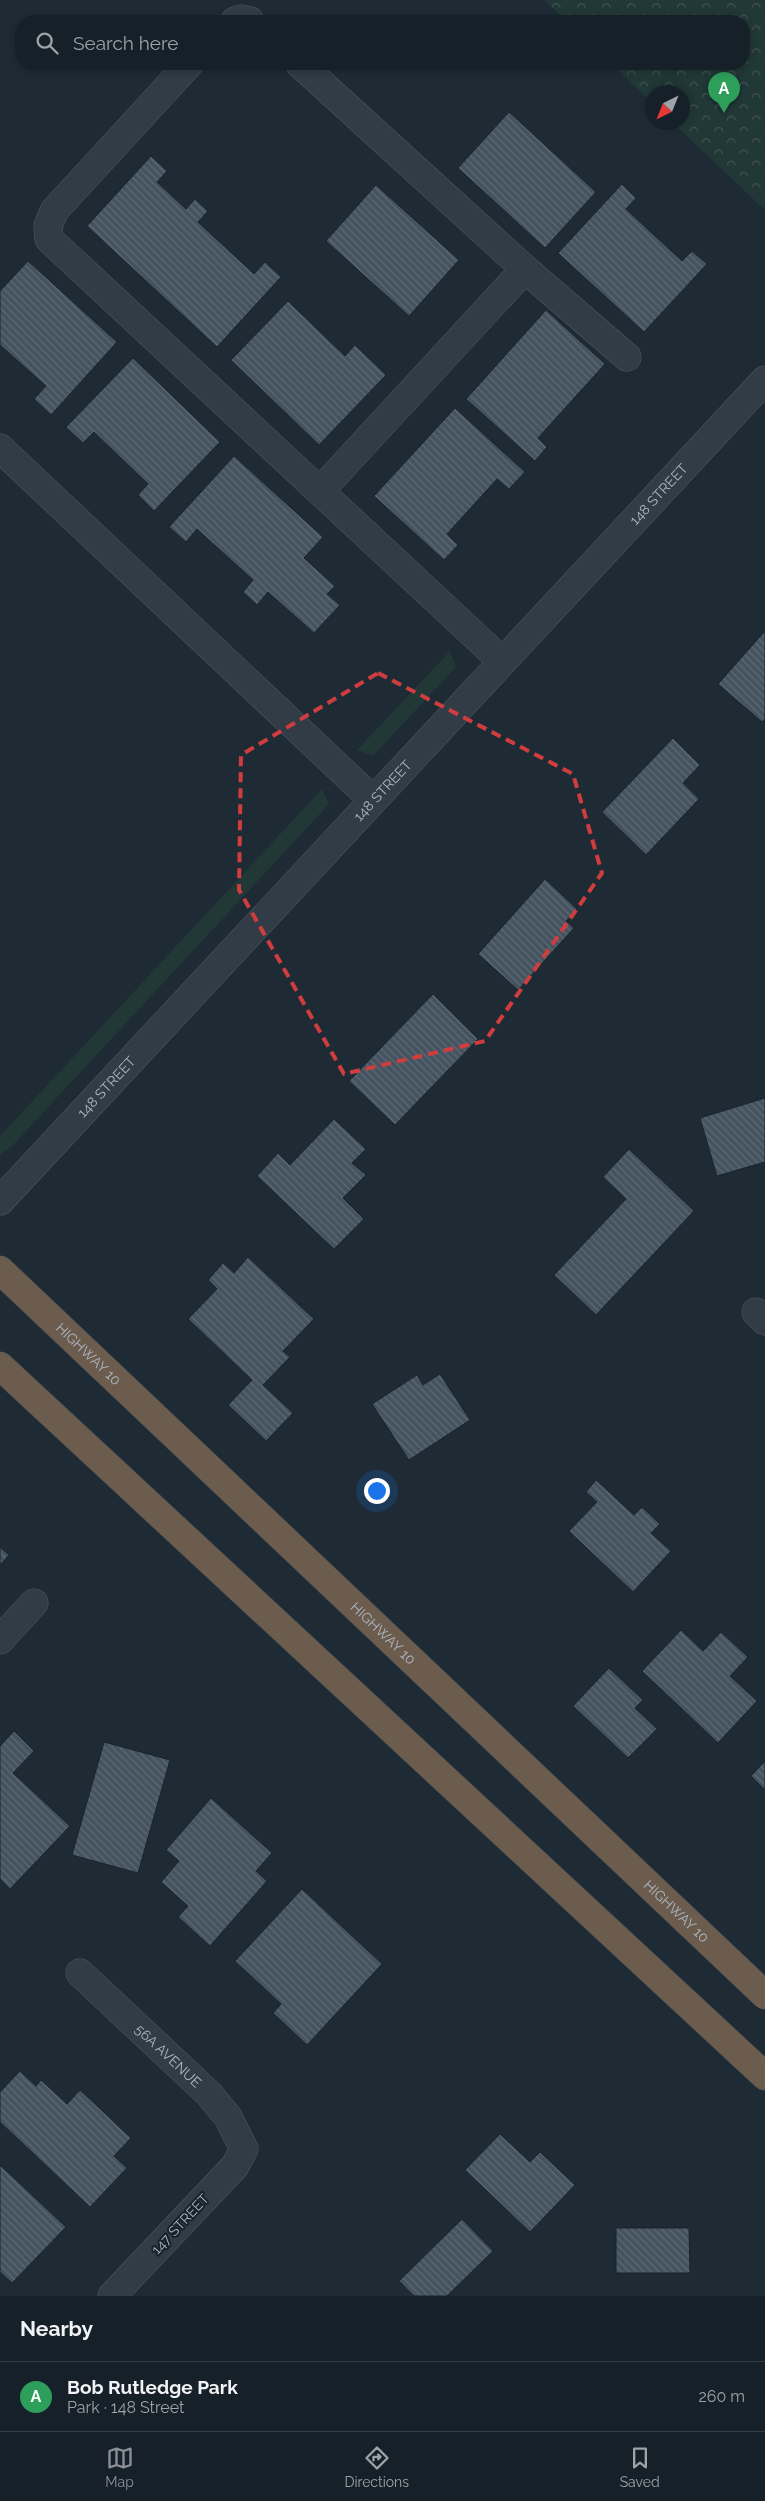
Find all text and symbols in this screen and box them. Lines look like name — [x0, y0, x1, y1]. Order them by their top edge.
search box — [15, 15, 750, 70]
icon: search — [33, 29, 61, 57]
text: Search here — [73, 32, 179, 54]
pin: A — [708, 72, 740, 113]
north arrow — [645, 85, 690, 130]
street label: 148 STREET — [626, 460, 691, 528]
street label: 148 STREET — [350, 756, 415, 824]
street label: 148 STREET — [74, 1053, 139, 1121]
street label: HIGHWAY 10 — [53, 1320, 124, 1388]
your location — [364, 1478, 390, 1504]
street label: HIGHWAY 10 — [348, 1599, 419, 1668]
street label: HIGHWAY 10 — [641, 1877, 712, 1946]
street label: 56A AVENUE — [132, 2021, 205, 2091]
street label: 147 STREET — [148, 2190, 212, 2257]
text: Nearby — [20, 2316, 93, 2341]
text: Bob Rutledge Park — [67, 2376, 238, 2398]
text: A — [31, 2387, 41, 2406]
text: 260 m — [698, 2387, 745, 2406]
text: Park · 148 Street — [67, 2398, 184, 2417]
tab: Map — [105, 2444, 134, 2490]
tab: Directions — [344, 2444, 409, 2490]
tab: Saved — [620, 2444, 660, 2490]

